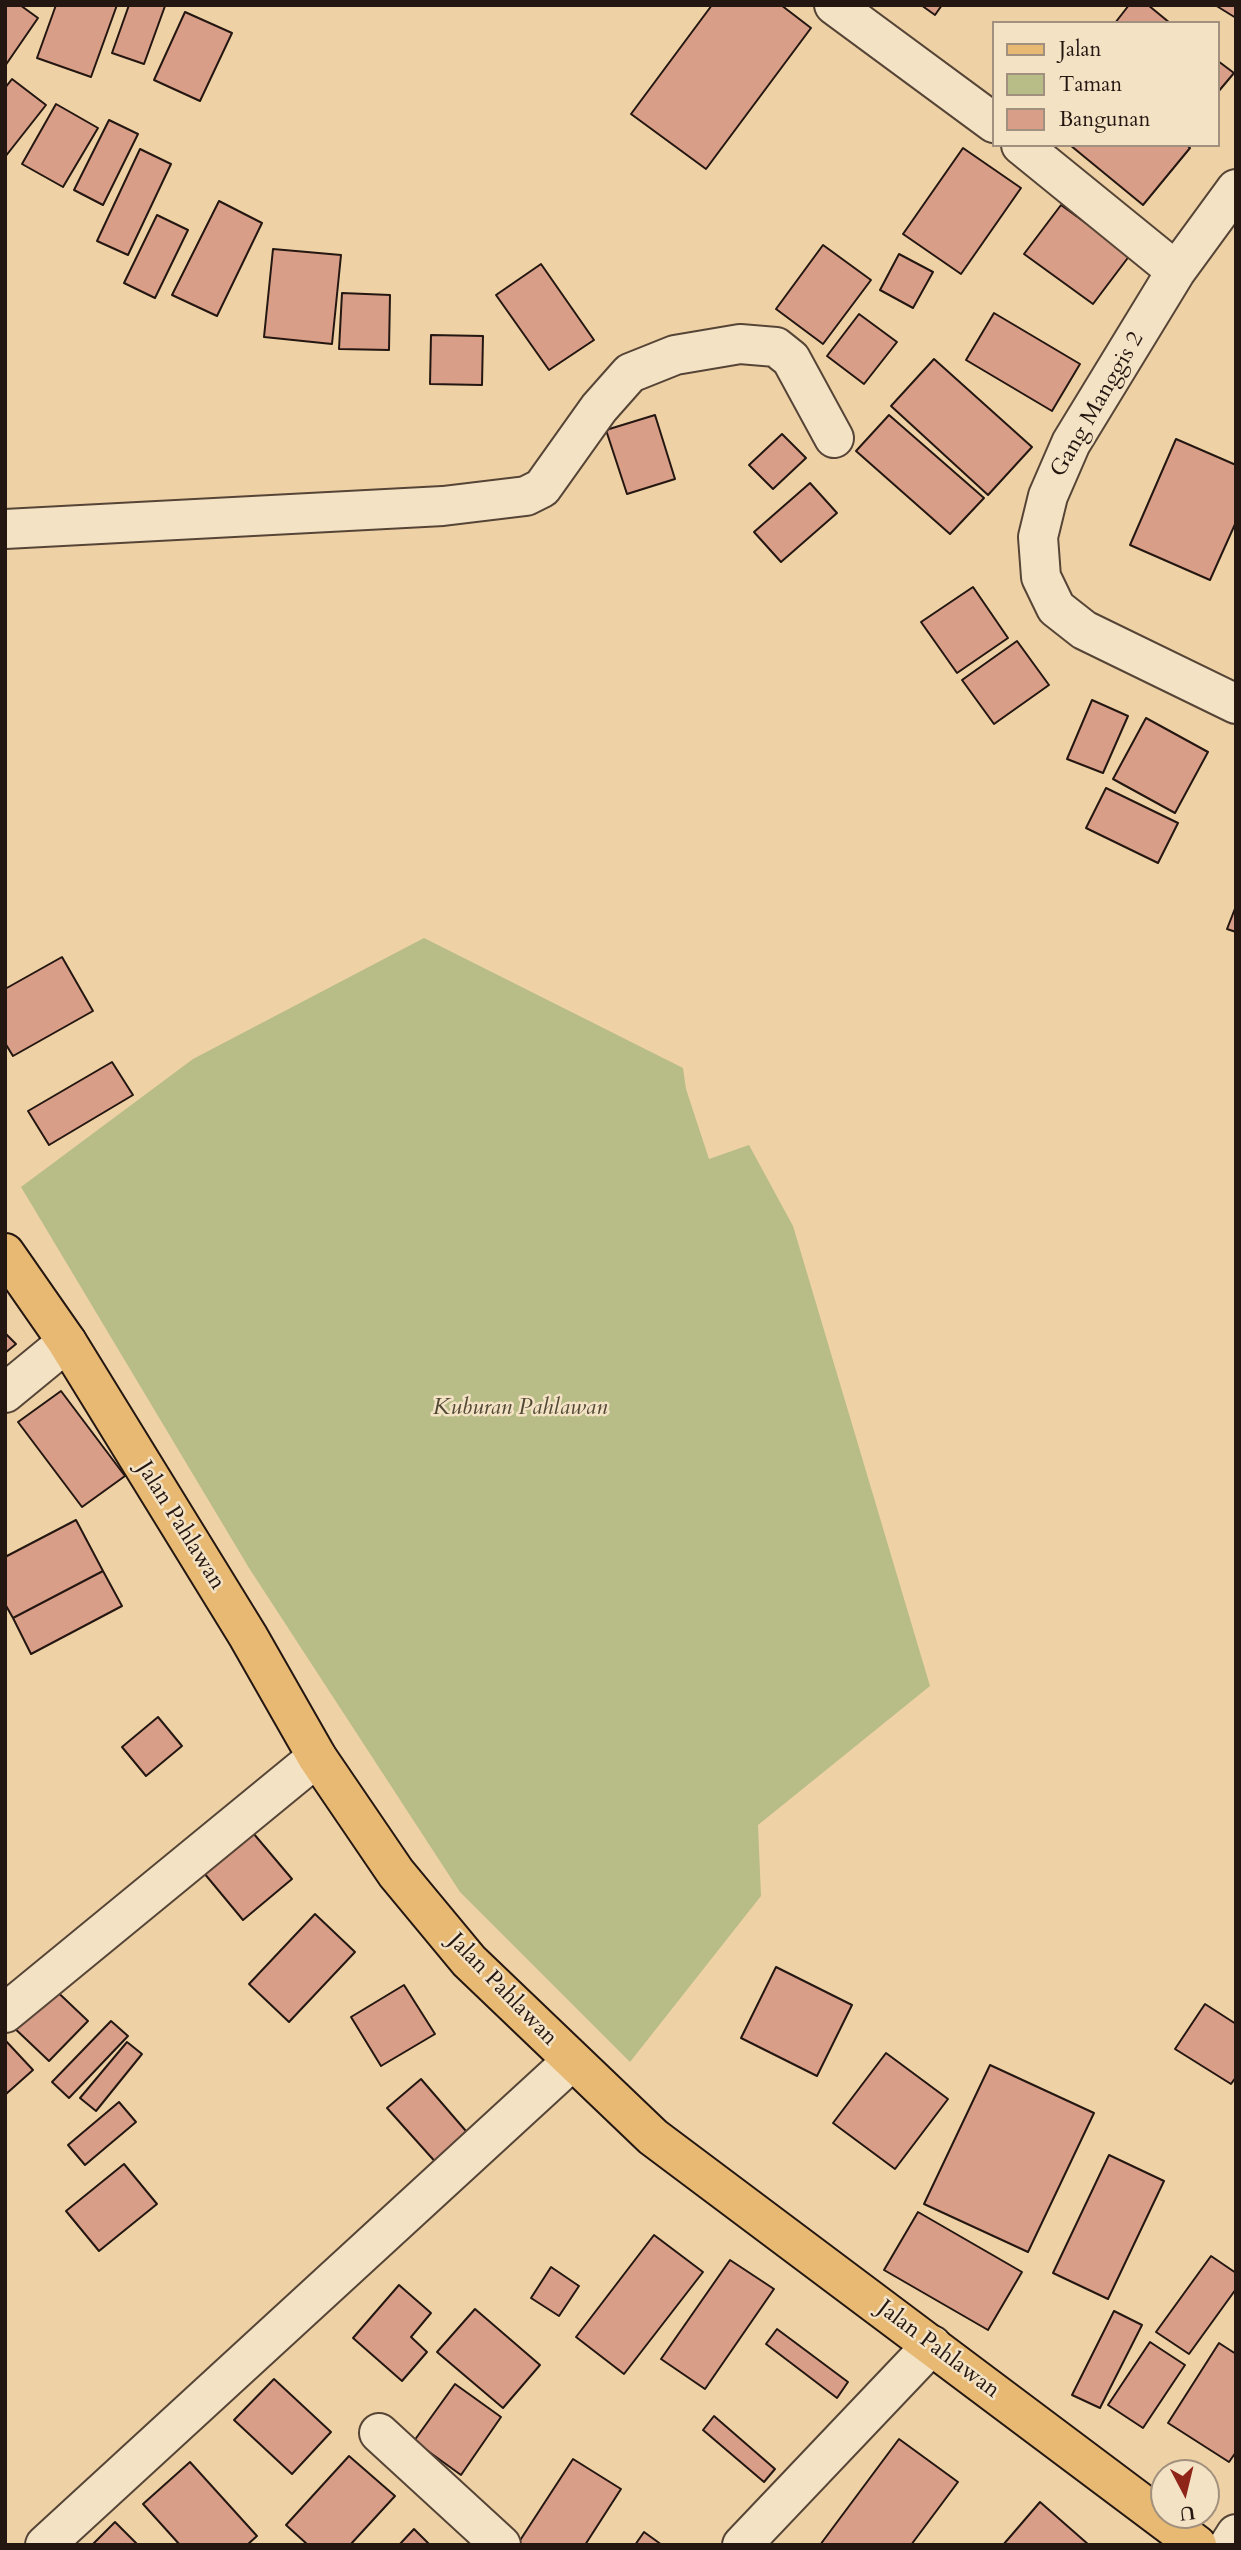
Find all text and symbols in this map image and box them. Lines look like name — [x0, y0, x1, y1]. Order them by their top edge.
legend — [992, 21, 1220, 147]
text: Jalan — [1059, 35, 1102, 64]
text: Taman — [1059, 70, 1122, 99]
text: Bangunan — [1059, 105, 1151, 134]
street label: Gang Manggis 2 — [1045, 328, 1151, 482]
park label: Kuburan Pahlawan — [433, 1395, 607, 1423]
street label: Jalan Pahlawan — [130, 1457, 230, 1595]
street label: Jalan Pahlawan — [441, 1928, 563, 2052]
street label: Jalan Pahlawan — [871, 2295, 1005, 2405]
north arrow — [1150, 2459, 1220, 2529]
text: U — [1178, 2499, 1197, 2527]

